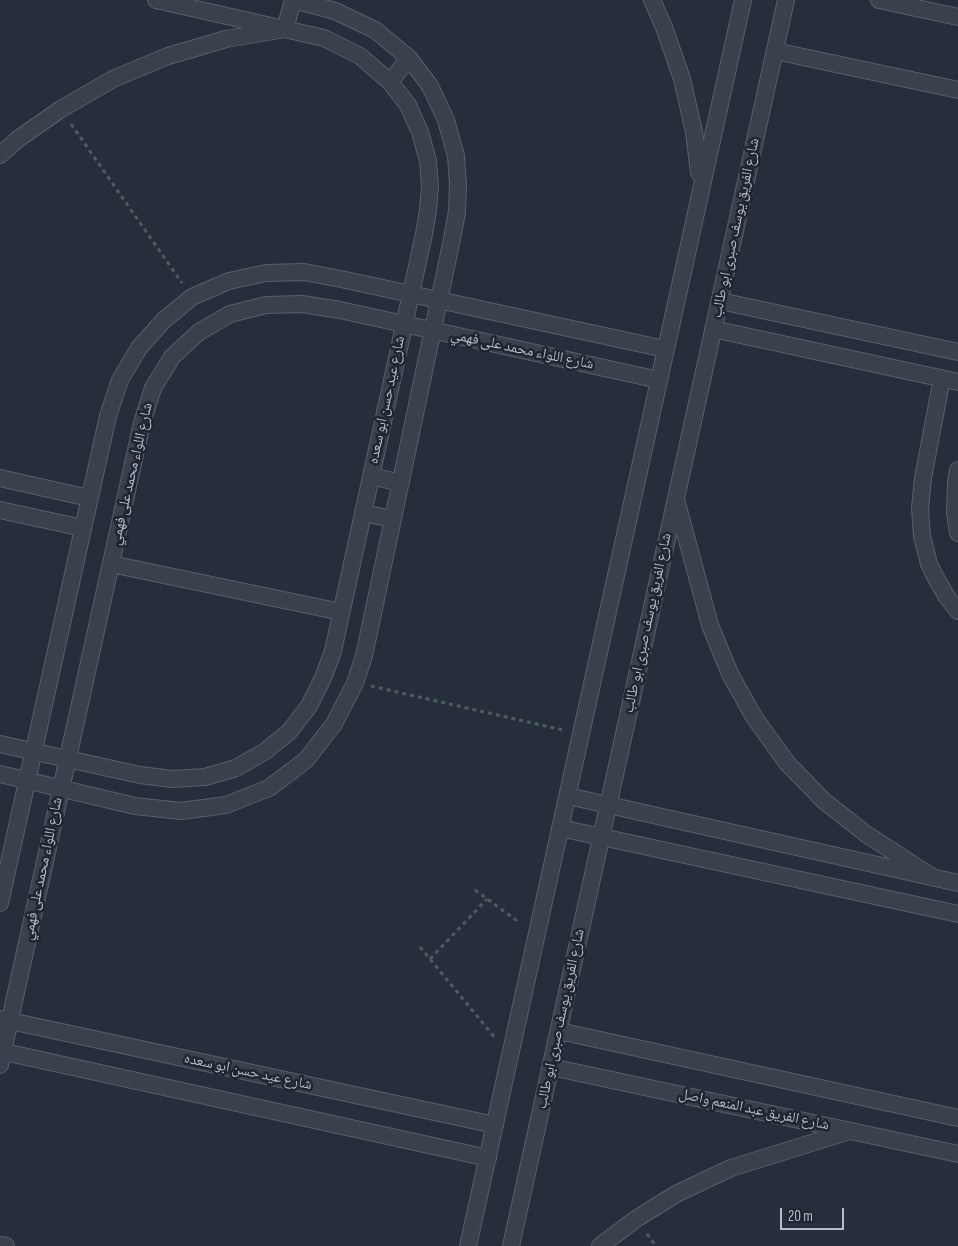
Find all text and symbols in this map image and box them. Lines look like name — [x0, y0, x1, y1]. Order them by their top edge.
street label: شارع الفريق يوسف صبرى ابو طالب — [708, 136, 764, 320]
street label: شارع اللواء محمد على فهمي — [449, 326, 595, 374]
street label: شارع عيد حسن ابو سعده — [365, 334, 409, 466]
street label: شارع اللواء محمد على فهمي — [107, 401, 157, 547]
street label: شارع الفريق يوسف صبرى ابو طالب — [620, 531, 676, 715]
street label: شارع اللواء محمد على فهمي — [19, 796, 67, 942]
street label: شارع الفريق يوسف صبرى ابو طالب — [533, 927, 589, 1111]
street label: شارع عيد حسن ابو سعده — [182, 1050, 314, 1094]
street label: شارع الفريق عبد المنعم واصل — [677, 1085, 831, 1135]
scale bar — [783, 1198, 847, 1230]
text: 20 m — [788, 1207, 813, 1226]

